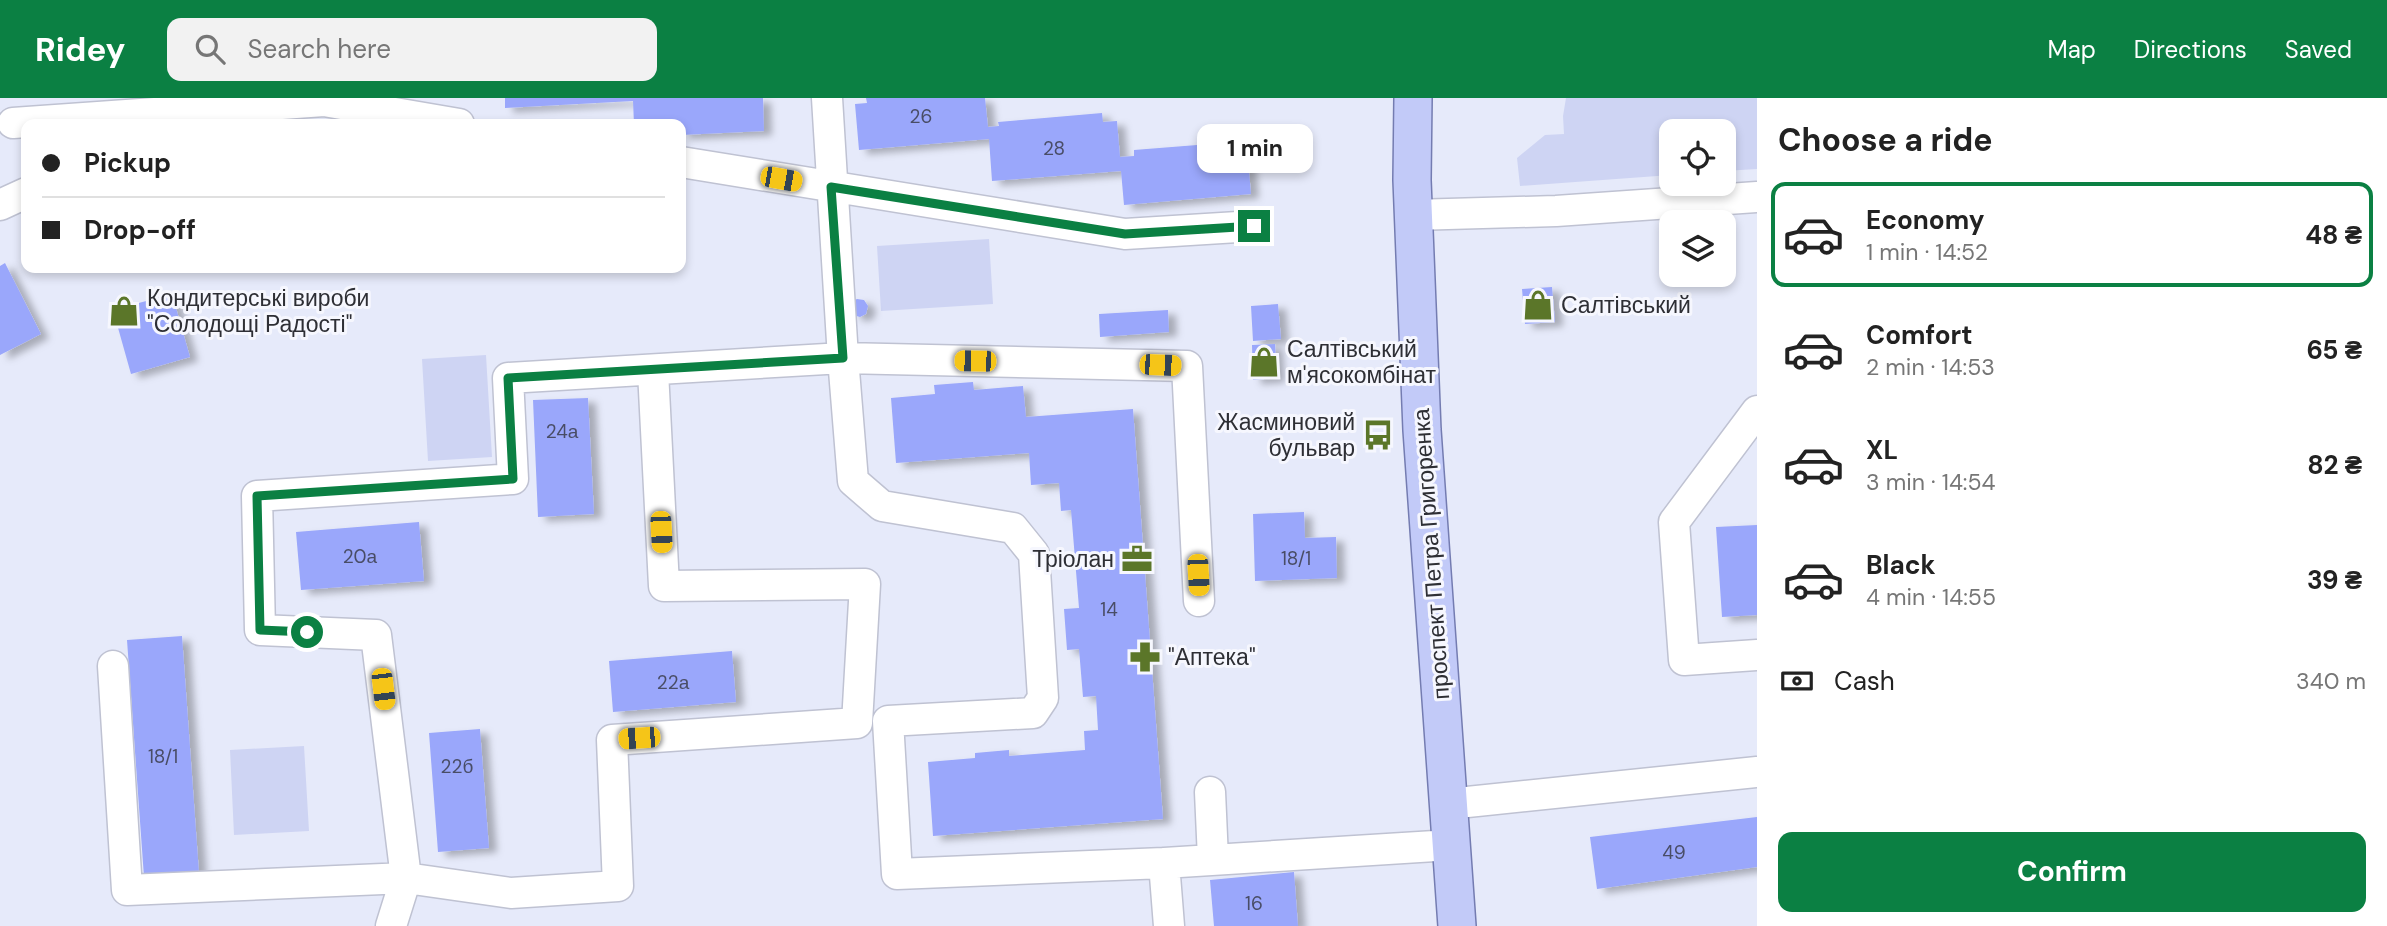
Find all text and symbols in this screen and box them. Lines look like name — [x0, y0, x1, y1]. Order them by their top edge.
search box — [167, 18, 657, 81]
text: Ridey — [35, 28, 125, 71]
icon: search — [191, 30, 229, 68]
text: Search here — [247, 32, 391, 66]
text: Map — [2048, 34, 2096, 65]
text: Directions — [2134, 34, 2247, 65]
text: Saved — [2285, 34, 2352, 65]
house number: 26 — [910, 104, 932, 129]
map controls — [1659, 119, 1736, 287]
button: locate — [1659, 119, 1736, 196]
text: Choose a ride — [1778, 119, 1993, 161]
callout: 1 min — [1196, 124, 1312, 174]
text: 1 min — [1227, 133, 1283, 163]
house number: 28 — [1043, 136, 1065, 161]
text: Pickup — [84, 146, 171, 180]
car — [759, 165, 804, 193]
icon: car — [1782, 203, 1845, 266]
text: Economy — [1866, 203, 1984, 237]
route end — [1238, 210, 1270, 242]
button: layers — [1659, 210, 1736, 287]
text: Drop-off — [84, 213, 196, 247]
text: 48 ₴ — [2305, 218, 2362, 252]
text: 1 min · 14:52 — [1866, 237, 1988, 267]
place label: Кондитерські вироби "Солодощі Радості" — [147, 283, 369, 339]
shop icon: Салтівський — [1521, 288, 1555, 322]
place label: Салтівський — [1561, 290, 1691, 320]
shop icon: Кондитерські вироби "Солодощі Радості" — [107, 294, 141, 328]
icon: car — [1782, 318, 1845, 381]
text: Comfort — [1866, 318, 1972, 352]
text: 65 ₴ — [2306, 333, 2362, 367]
place label: Салтівський м'ясокомбінат — [1287, 334, 1436, 390]
shop icon: Салтівський м'ясокомбінат — [1247, 345, 1281, 379]
car — [954, 350, 997, 372]
text: 2 min · 14:53 — [1866, 352, 1995, 382]
car — [1139, 354, 1182, 376]
place label: Жасминовий бульвар — [1217, 407, 1355, 463]
street label: проспект Петра Григоренка — [1406, 407, 1456, 701]
bus stop icon: Жасминовий бульвар — [1361, 418, 1395, 452]
house number: 24а — [546, 419, 579, 444]
icon: car — [1782, 433, 1845, 496]
text: XL — [1866, 433, 1898, 467]
text: 82 ₴ — [2307, 448, 2362, 482]
text: 3 min · 14:54 — [1866, 467, 1996, 497]
car — [650, 510, 673, 554]
office icon: Тріолан — [1120, 542, 1154, 576]
house number: 20а — [343, 544, 378, 569]
place label: Тріолан — [1032, 544, 1114, 574]
house number: 18/1 — [1281, 546, 1311, 571]
icon: car — [1782, 548, 1845, 611]
text: Black — [1866, 548, 1936, 582]
car — [1187, 553, 1210, 597]
text: 39 ₴ — [2307, 563, 2362, 597]
text: 4 min · 14:55 — [1866, 582, 1996, 612]
house number: 14 — [1100, 597, 1118, 622]
route start — [291, 616, 323, 648]
pharmacy icon: "Аптека" — [1128, 640, 1162, 674]
place label: "Аптека" — [1168, 642, 1256, 672]
icon: cash — [1778, 662, 1816, 700]
text: Cash — [1834, 664, 1895, 698]
text: 340 m — [2296, 666, 2366, 696]
car — [371, 667, 396, 711]
house number: 22а — [657, 670, 690, 695]
car — [618, 726, 661, 750]
house number: 18/1 — [148, 744, 178, 769]
house number: 22б — [441, 754, 473, 779]
button: Confirm — [1778, 832, 2366, 912]
house number: 49 — [1662, 840, 1686, 865]
house number: 16 — [1245, 891, 1263, 916]

